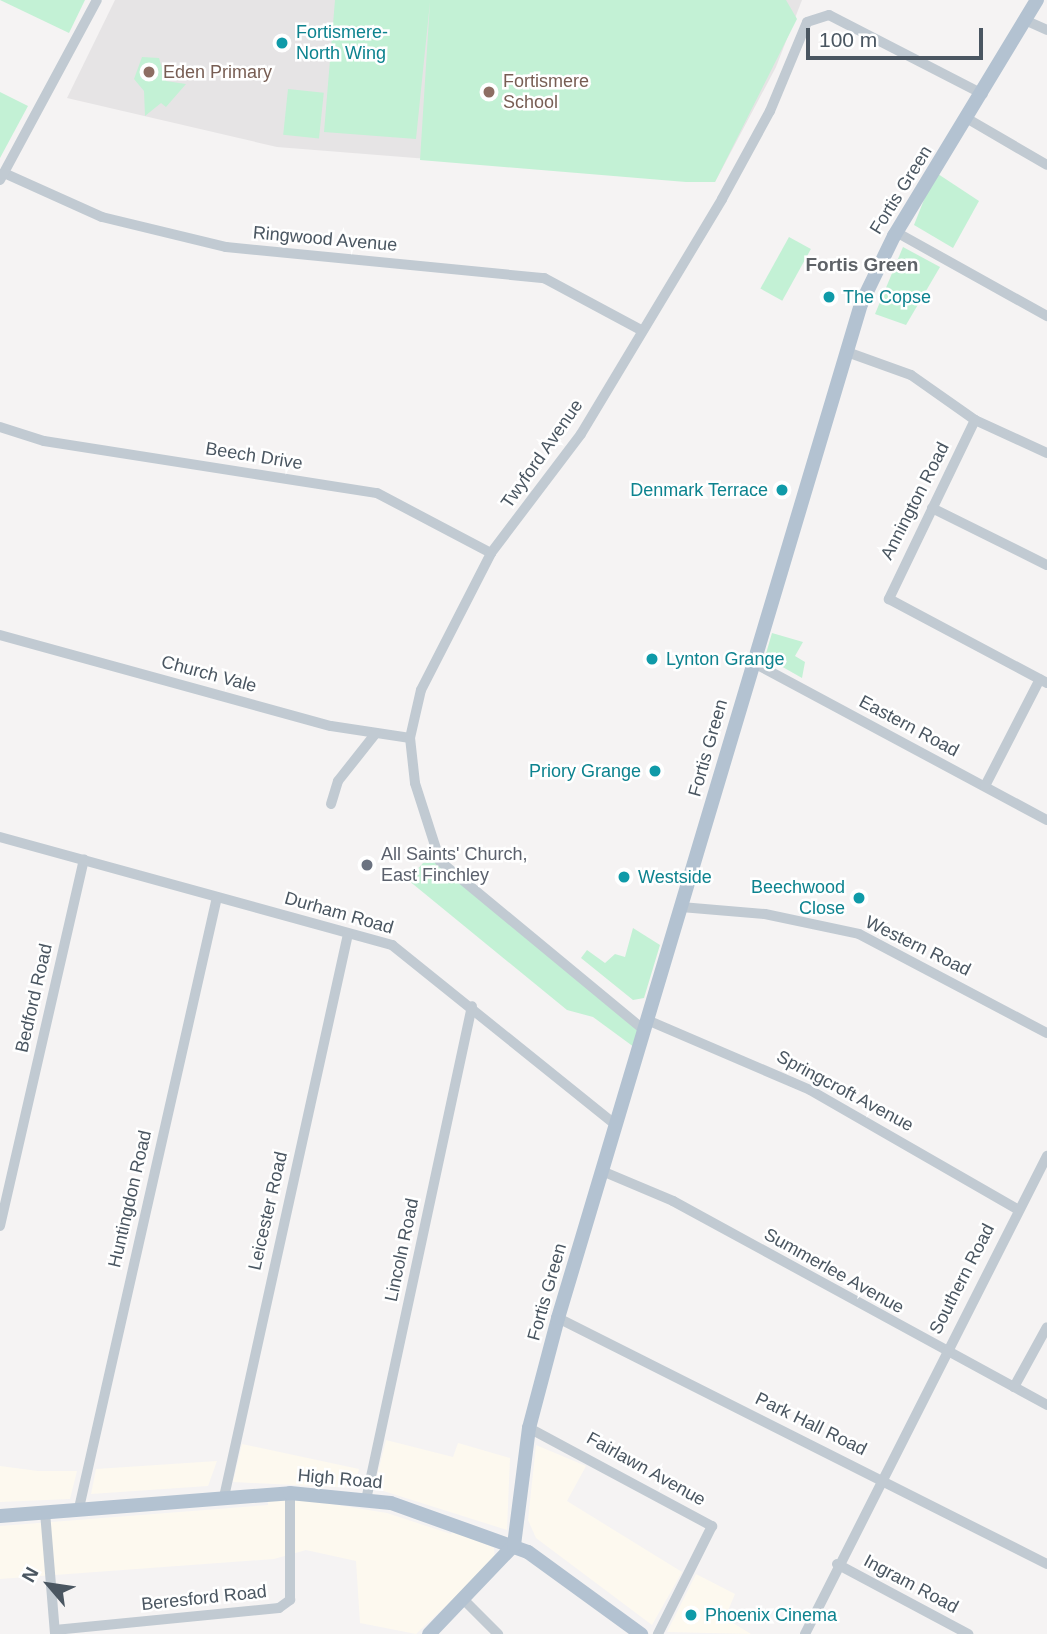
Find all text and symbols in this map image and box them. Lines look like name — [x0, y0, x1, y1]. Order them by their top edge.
scale bar — [809, 14, 986, 58]
place label: Fortismere- North Wing — [296, 22, 388, 64]
text: 100 m — [819, 28, 877, 51]
marker: Fortismere- North Wing — [274, 35, 290, 51]
place label: Eden Primary — [163, 61, 272, 83]
marker: Eden Primary — [141, 64, 157, 80]
place label: Fortismere School — [503, 71, 589, 114]
marker: Fortismere School — [481, 84, 497, 100]
street label: Fortis Green — [865, 142, 937, 238]
street label: Ringwood Avenue — [251, 222, 399, 256]
district label: Fortis Green — [806, 254, 918, 276]
place label: The Copse — [843, 286, 931, 308]
marker: The Copse — [821, 289, 837, 305]
street label: Twyford Avenue — [496, 395, 588, 513]
street label: Beech Drive — [204, 438, 304, 474]
street label: Annington Road — [876, 439, 954, 563]
place label: Denmark Terrace — [630, 479, 768, 501]
marker: Denmark Terrace — [774, 482, 790, 498]
place label: Lynton Grange — [666, 648, 784, 670]
street label: Church Vale — [159, 651, 259, 697]
marker: Lynton Grange — [644, 651, 660, 667]
street label: Eastern Road — [855, 691, 963, 761]
street label: Fortis Green — [684, 697, 732, 799]
place label: Priory Grange — [529, 760, 641, 782]
marker: Priory Grange — [647, 763, 663, 779]
place label: All Saints' Church, East Finchley — [381, 844, 527, 886]
marker: All Saints' Church, East Finchley — [359, 857, 375, 873]
place label: Westside — [638, 866, 712, 888]
marker: Westside — [616, 869, 632, 885]
place label: Beechwood Close — [751, 877, 845, 920]
street label: Durham Road — [282, 887, 396, 939]
marker: Beechwood Close — [851, 890, 867, 906]
street label: Western Road — [862, 911, 974, 981]
street label: Bedford Road — [11, 941, 57, 1055]
street label: Springcroft Avenue — [772, 1046, 918, 1136]
street label: Huntingdon Road — [104, 1128, 156, 1270]
street label: Leicester Road — [244, 1150, 292, 1272]
street label: Lincoln Road — [381, 1196, 423, 1304]
street label: Southern Road — [925, 1220, 999, 1338]
street label: Summerlee Avenue — [760, 1223, 908, 1319]
street label: Fortis Green — [523, 1241, 571, 1343]
street label: Park Hall Road — [752, 1388, 870, 1460]
street label: Fairlawn Avenue — [582, 1427, 710, 1511]
street label: High Road — [297, 1465, 383, 1493]
north arrow — [14, 1550, 84, 1620]
street label: Ingram Road — [860, 1550, 962, 1618]
text: N — [18, 1563, 43, 1586]
street label: Beresford Road — [140, 1581, 268, 1615]
place label: Phoenix Cinema — [705, 1604, 837, 1626]
marker: Phoenix Cinema — [683, 1607, 699, 1623]

